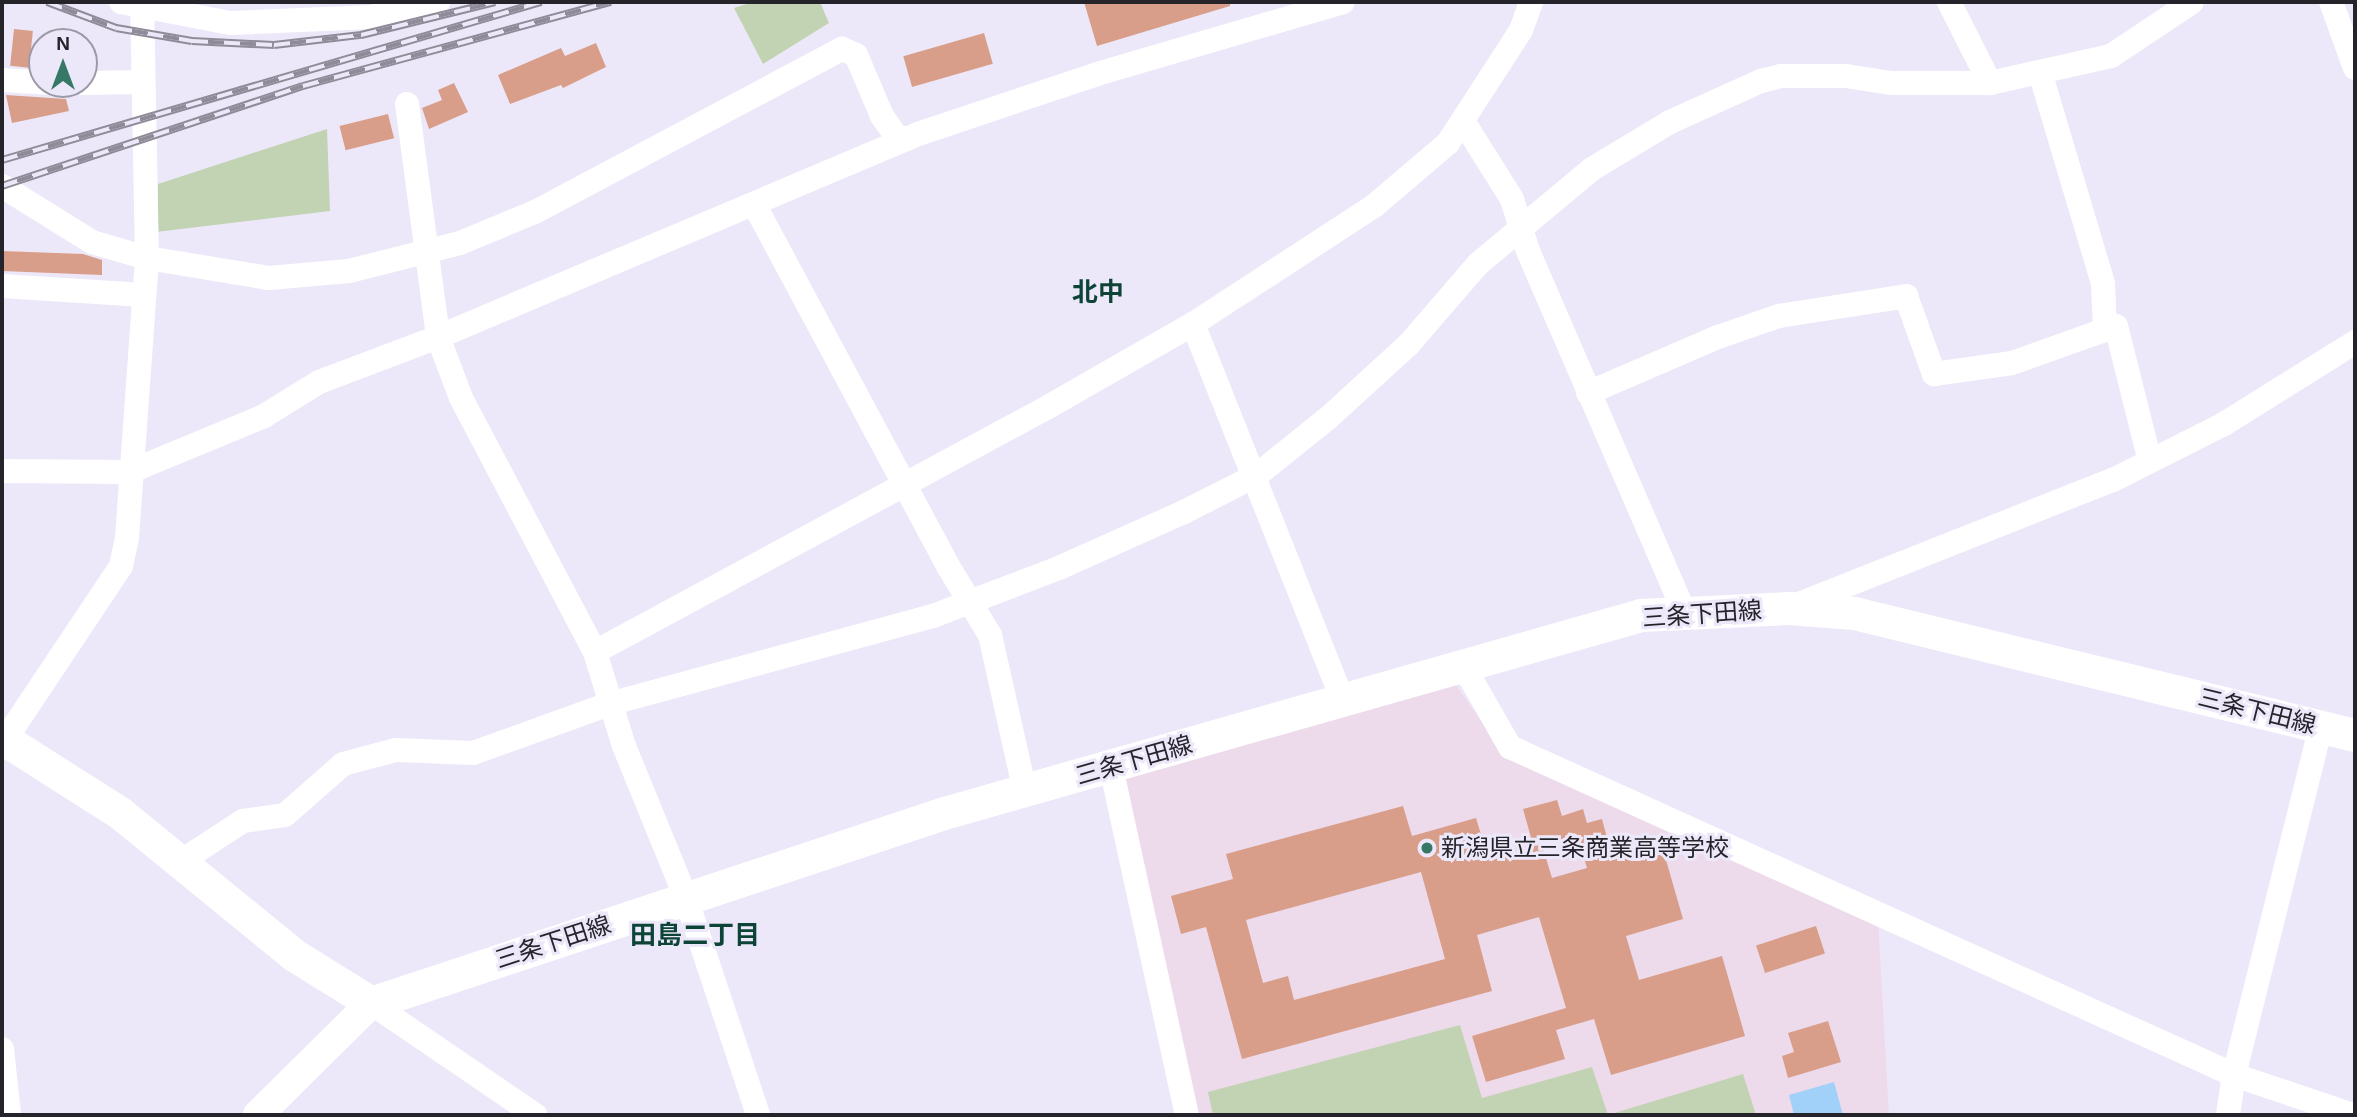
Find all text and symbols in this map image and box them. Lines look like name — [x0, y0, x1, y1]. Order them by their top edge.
north arrow — [28, 28, 98, 98]
text: N — [56, 33, 70, 54]
district label: 北中 — [1072, 277, 1124, 309]
street label: 三条下田線 — [1641, 595, 1763, 633]
street label: 三条下田線 — [2195, 683, 2319, 739]
street label: 三条下田線 — [1072, 730, 1196, 790]
place label: 新潟県立三条商業高等学校 — [1441, 834, 1729, 862]
marker: 新潟県立三条商業高等学校 — [1419, 840, 1435, 856]
street label: 三条下田線 — [491, 910, 615, 974]
district label: 田島二丁目 — [630, 920, 760, 952]

